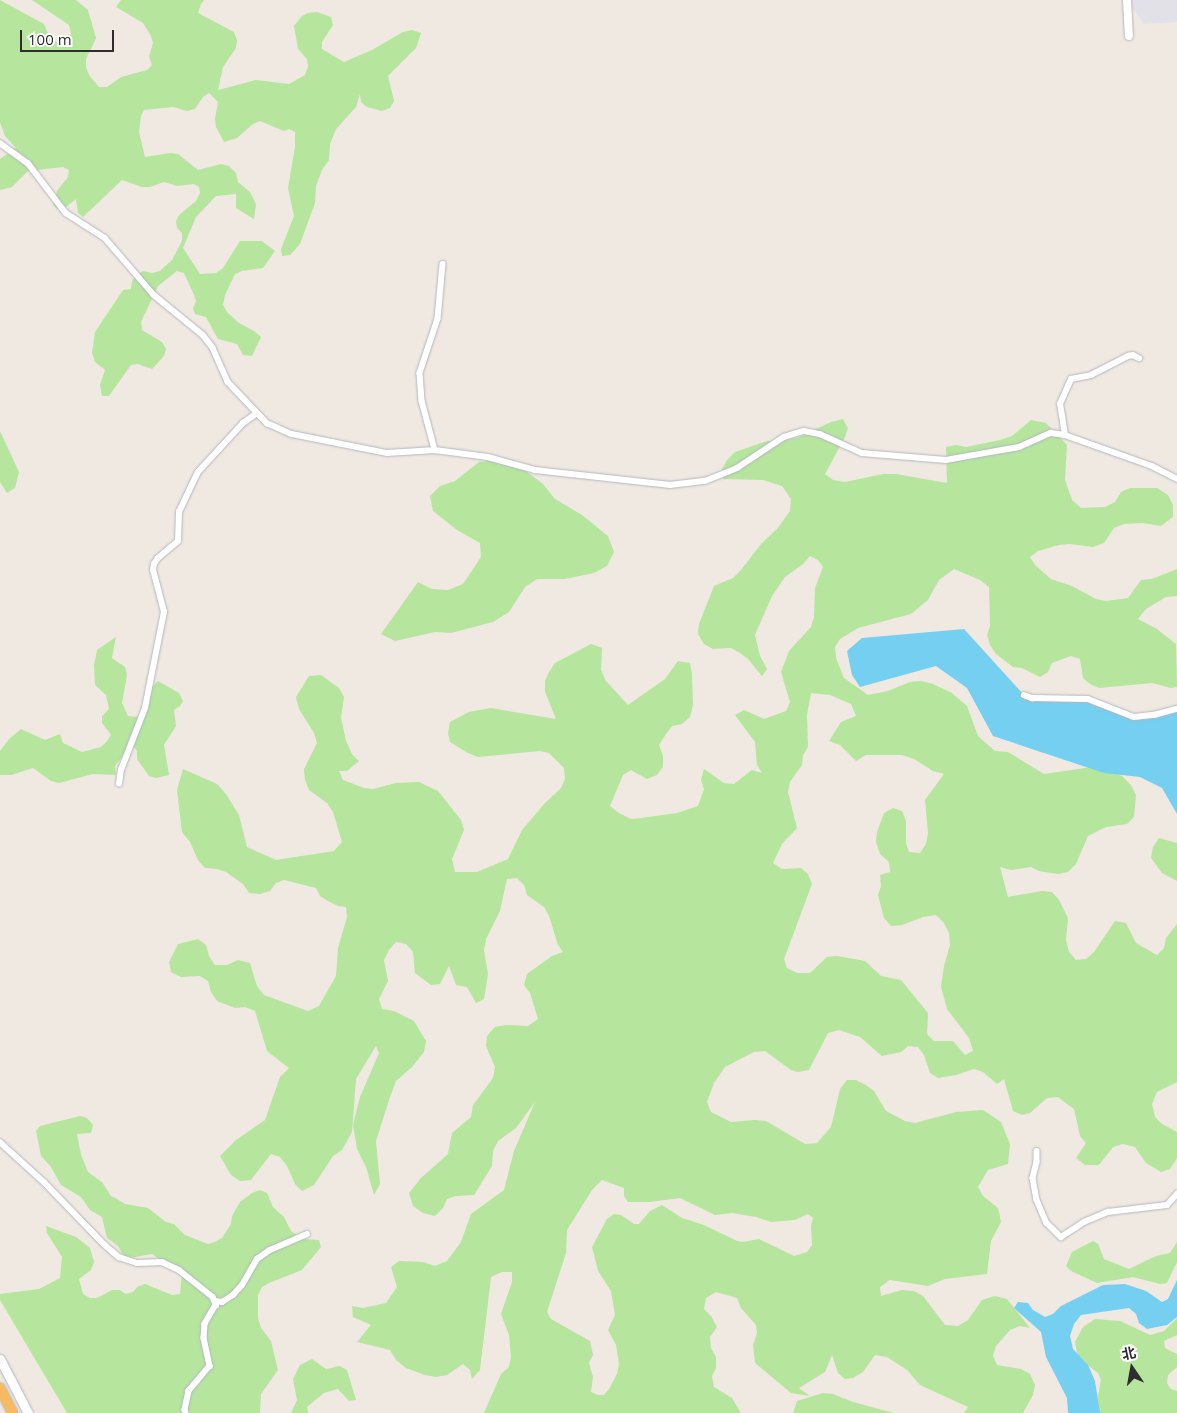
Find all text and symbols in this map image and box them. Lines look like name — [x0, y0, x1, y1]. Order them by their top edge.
scale bar — [22, 20, 116, 52]
text: 100 m — [28, 29, 72, 49]
text: 北 — [1120, 1342, 1138, 1364]
north arrow — [1107, 1343, 1157, 1393]

